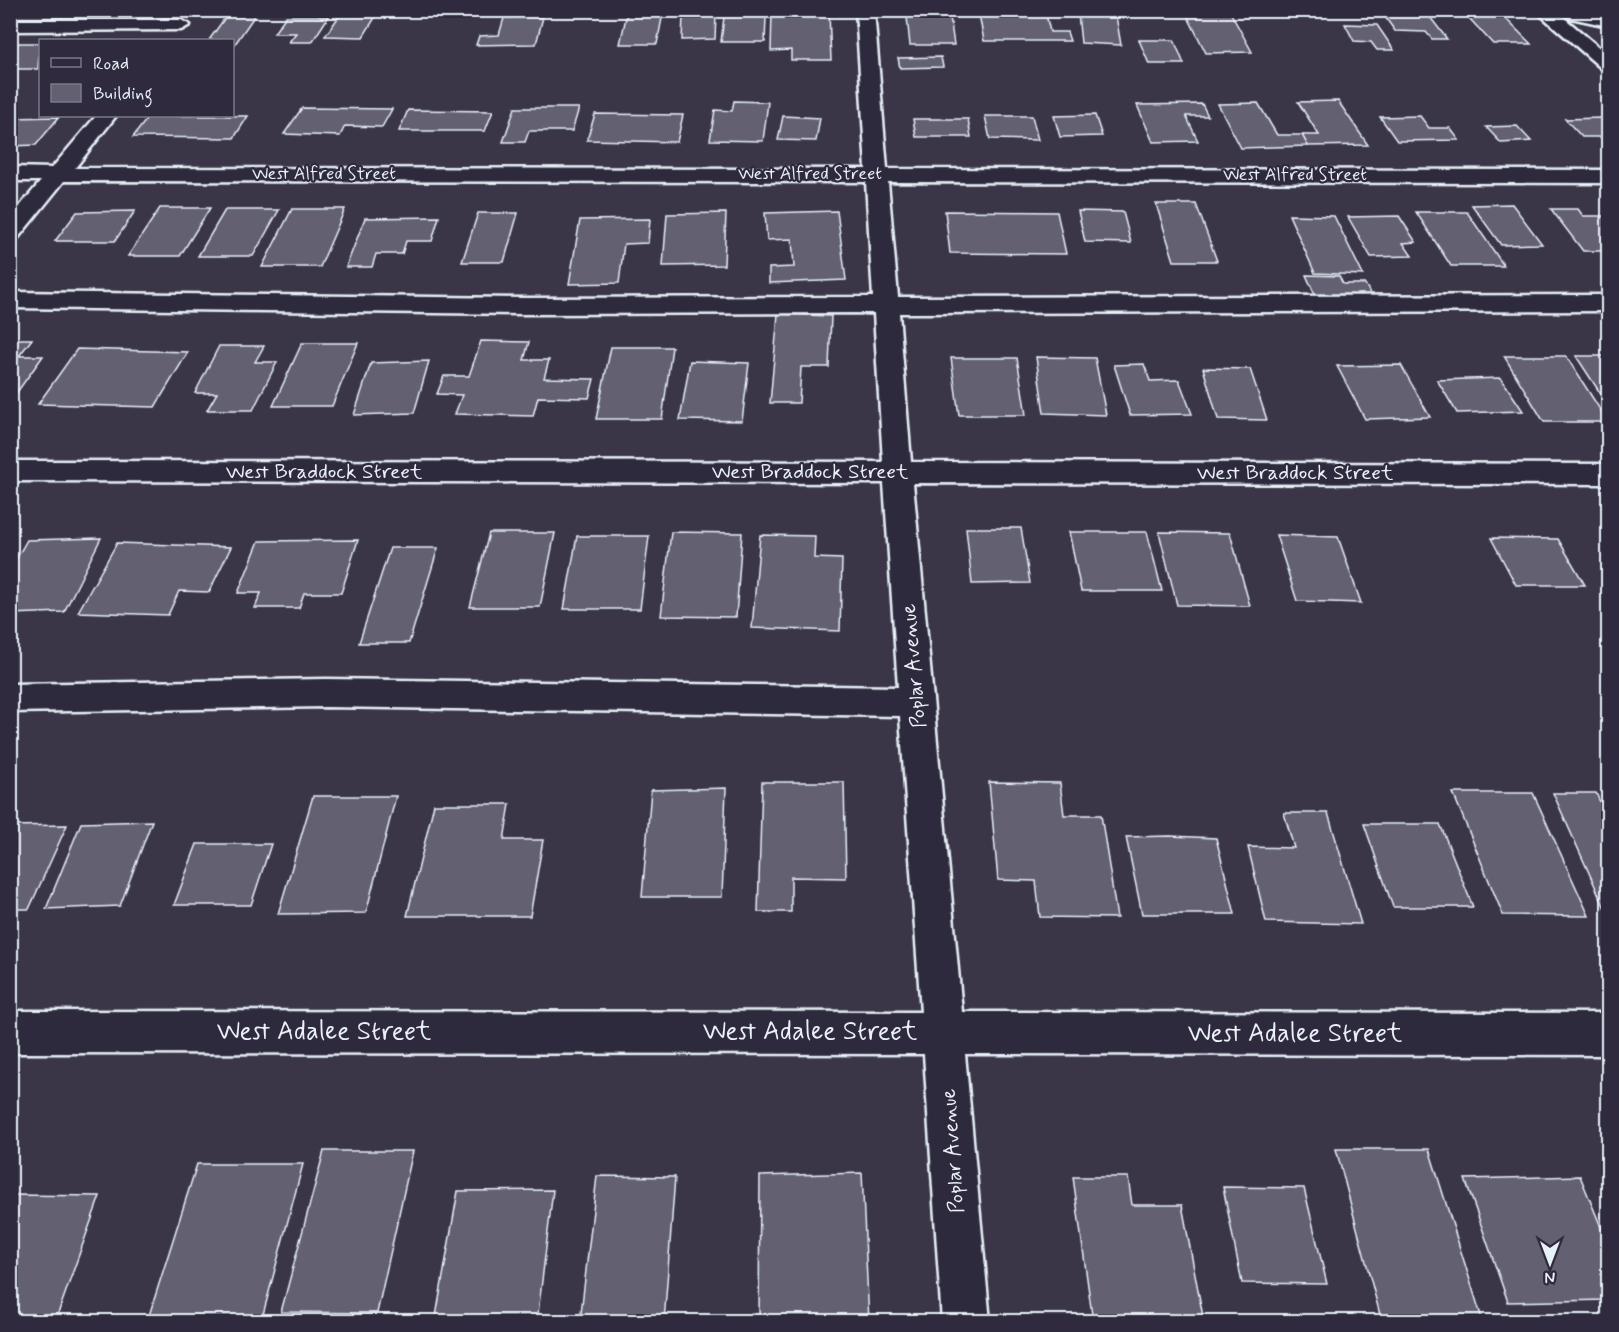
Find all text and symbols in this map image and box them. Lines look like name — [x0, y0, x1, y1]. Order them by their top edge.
legend — [39, 39, 234, 117]
text: Road — [93, 52, 129, 76]
text: Building — [93, 82, 153, 108]
street label: West Alfred Street — [252, 162, 396, 186]
street label: West Alfred Street — [738, 162, 882, 186]
street label: West Alfred Street — [1223, 163, 1367, 187]
street label: West Braddock Street — [226, 458, 423, 486]
street label: West Braddock Street — [712, 458, 909, 486]
street label: West Braddock Street — [1197, 459, 1394, 487]
street label: Poplar Avenue — [895, 603, 933, 729]
street label: West Adalee Street — [217, 1015, 431, 1049]
street label: West Adalee Street — [703, 1015, 917, 1049]
street label: West Adalee Street — [1188, 1017, 1402, 1051]
street label: Poplar Avenue — [935, 1088, 971, 1214]
north arrow — [1520, 1233, 1580, 1293]
text: N — [1545, 1266, 1555, 1287]

